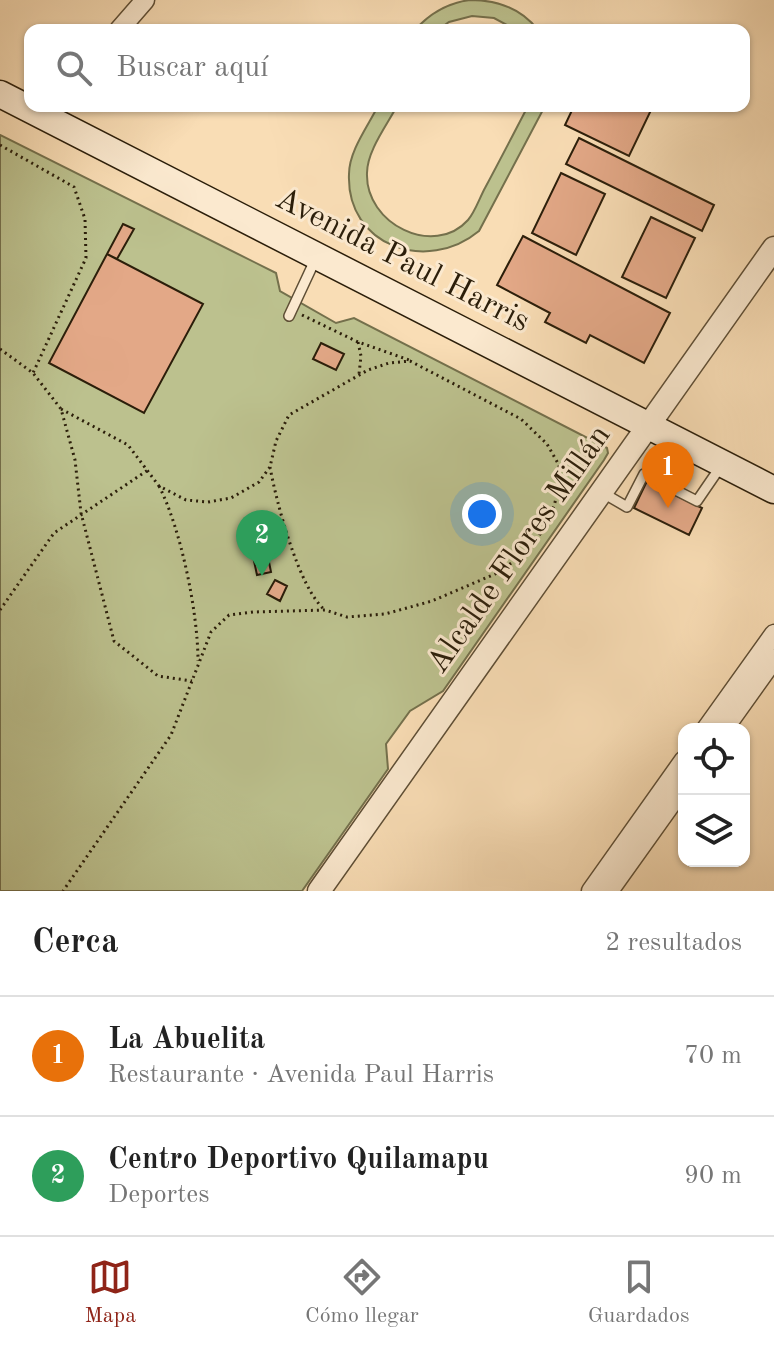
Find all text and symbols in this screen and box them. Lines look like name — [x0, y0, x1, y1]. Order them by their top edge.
search box — [24, 24, 750, 112]
icon: search — [52, 46, 96, 90]
text: Buscar aquí — [116, 53, 268, 83]
street label: Avenida Paul Harris — [270, 183, 534, 339]
street label: Alcalde Flores Millán — [422, 420, 618, 680]
pin: 1 — [642, 442, 694, 508]
your location — [462, 494, 502, 534]
pin: 2 — [236, 510, 288, 576]
map controls — [678, 723, 750, 867]
button: locate — [678, 723, 750, 795]
button: layers — [678, 795, 750, 867]
text: Cerca — [32, 926, 118, 960]
text: 2 resultados — [605, 930, 742, 956]
text: La Abuelita — [108, 1025, 265, 1055]
text: 1 — [50, 1043, 66, 1069]
text: 70 m — [684, 1043, 742, 1069]
text: Restaurante · Avenida Paul Harris — [108, 1062, 494, 1088]
text: Centro Deportivo Quilamapu — [108, 1145, 489, 1175]
text: 2 — [50, 1163, 66, 1189]
text: 90 m — [684, 1163, 742, 1189]
text: Deportes — [108, 1182, 210, 1208]
tab: Mapa — [84, 1255, 136, 1330]
tab: Cómo llegar — [305, 1255, 419, 1330]
tab: Guardados — [588, 1255, 690, 1330]

